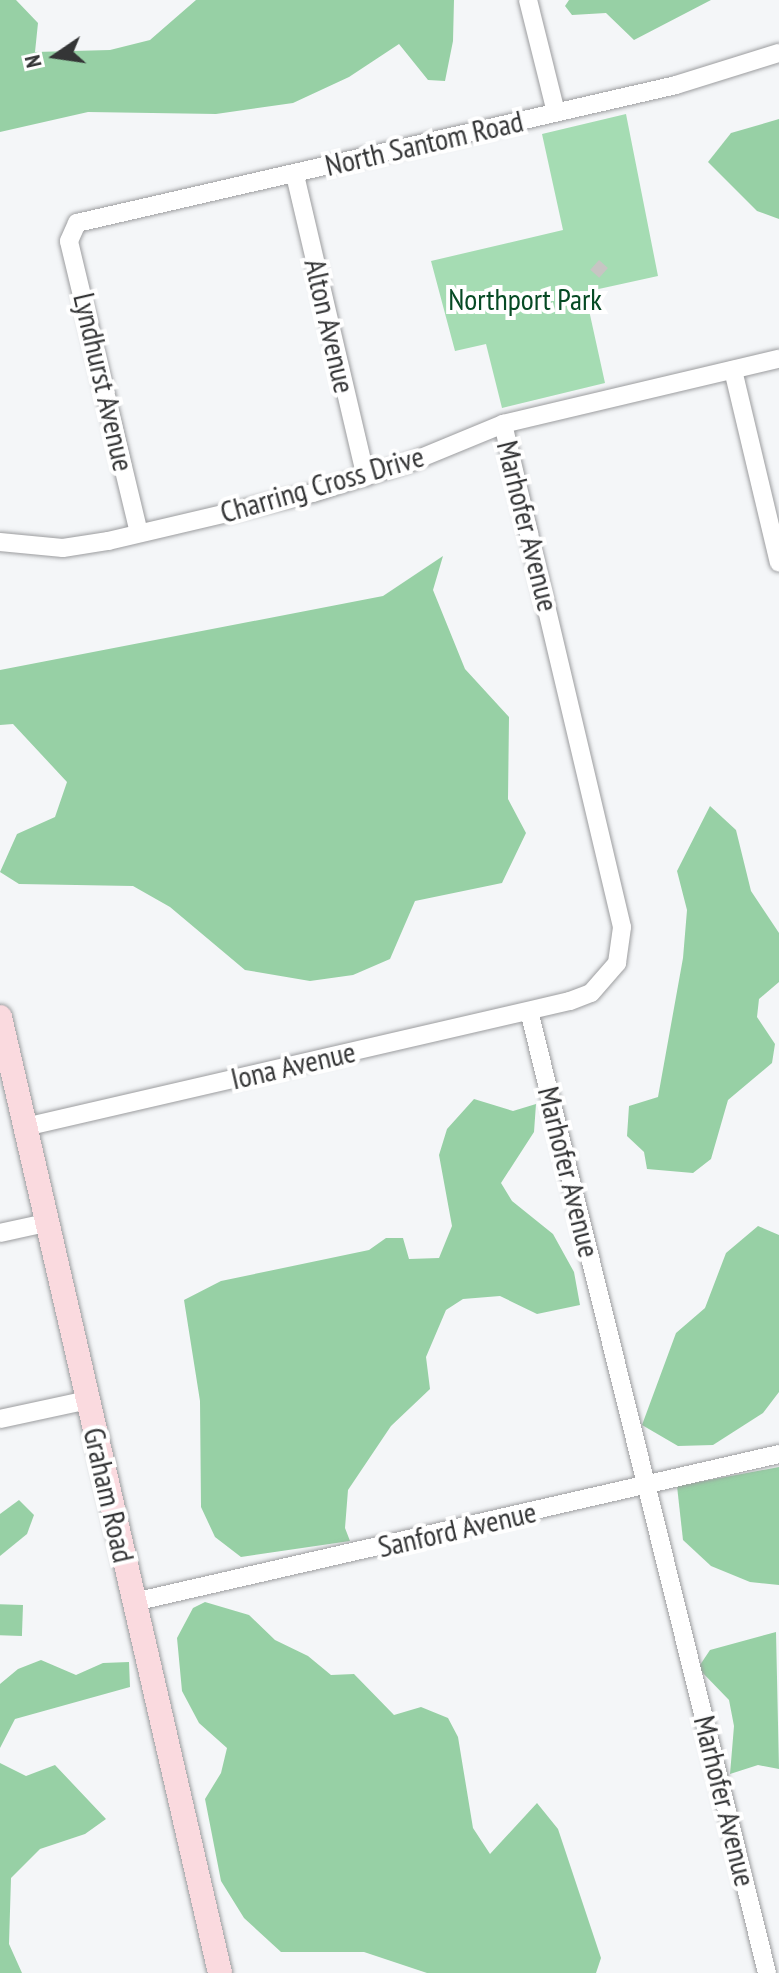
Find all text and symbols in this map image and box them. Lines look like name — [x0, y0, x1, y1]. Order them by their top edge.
north arrow — [16, 16, 96, 96]
text: N — [18, 52, 48, 70]
street label: North Santom Road — [322, 103, 526, 183]
street label: Alton Avenue — [297, 255, 363, 397]
park label: Northport Park — [448, 281, 602, 317]
street label: Lyndhurst Avenue — [66, 289, 142, 475]
street label: Marhofer Avenue — [489, 437, 567, 615]
street label: Charring Cross Drive — [216, 438, 428, 530]
street label: Iona Avenue — [227, 1033, 359, 1097]
street label: Marhofer Avenue — [530, 1083, 608, 1261]
street label: Graham Road — [76, 1424, 142, 1566]
street label: Sanford Avenue — [374, 1493, 540, 1565]
street label: Marhofer Avenue — [686, 1712, 764, 1890]

